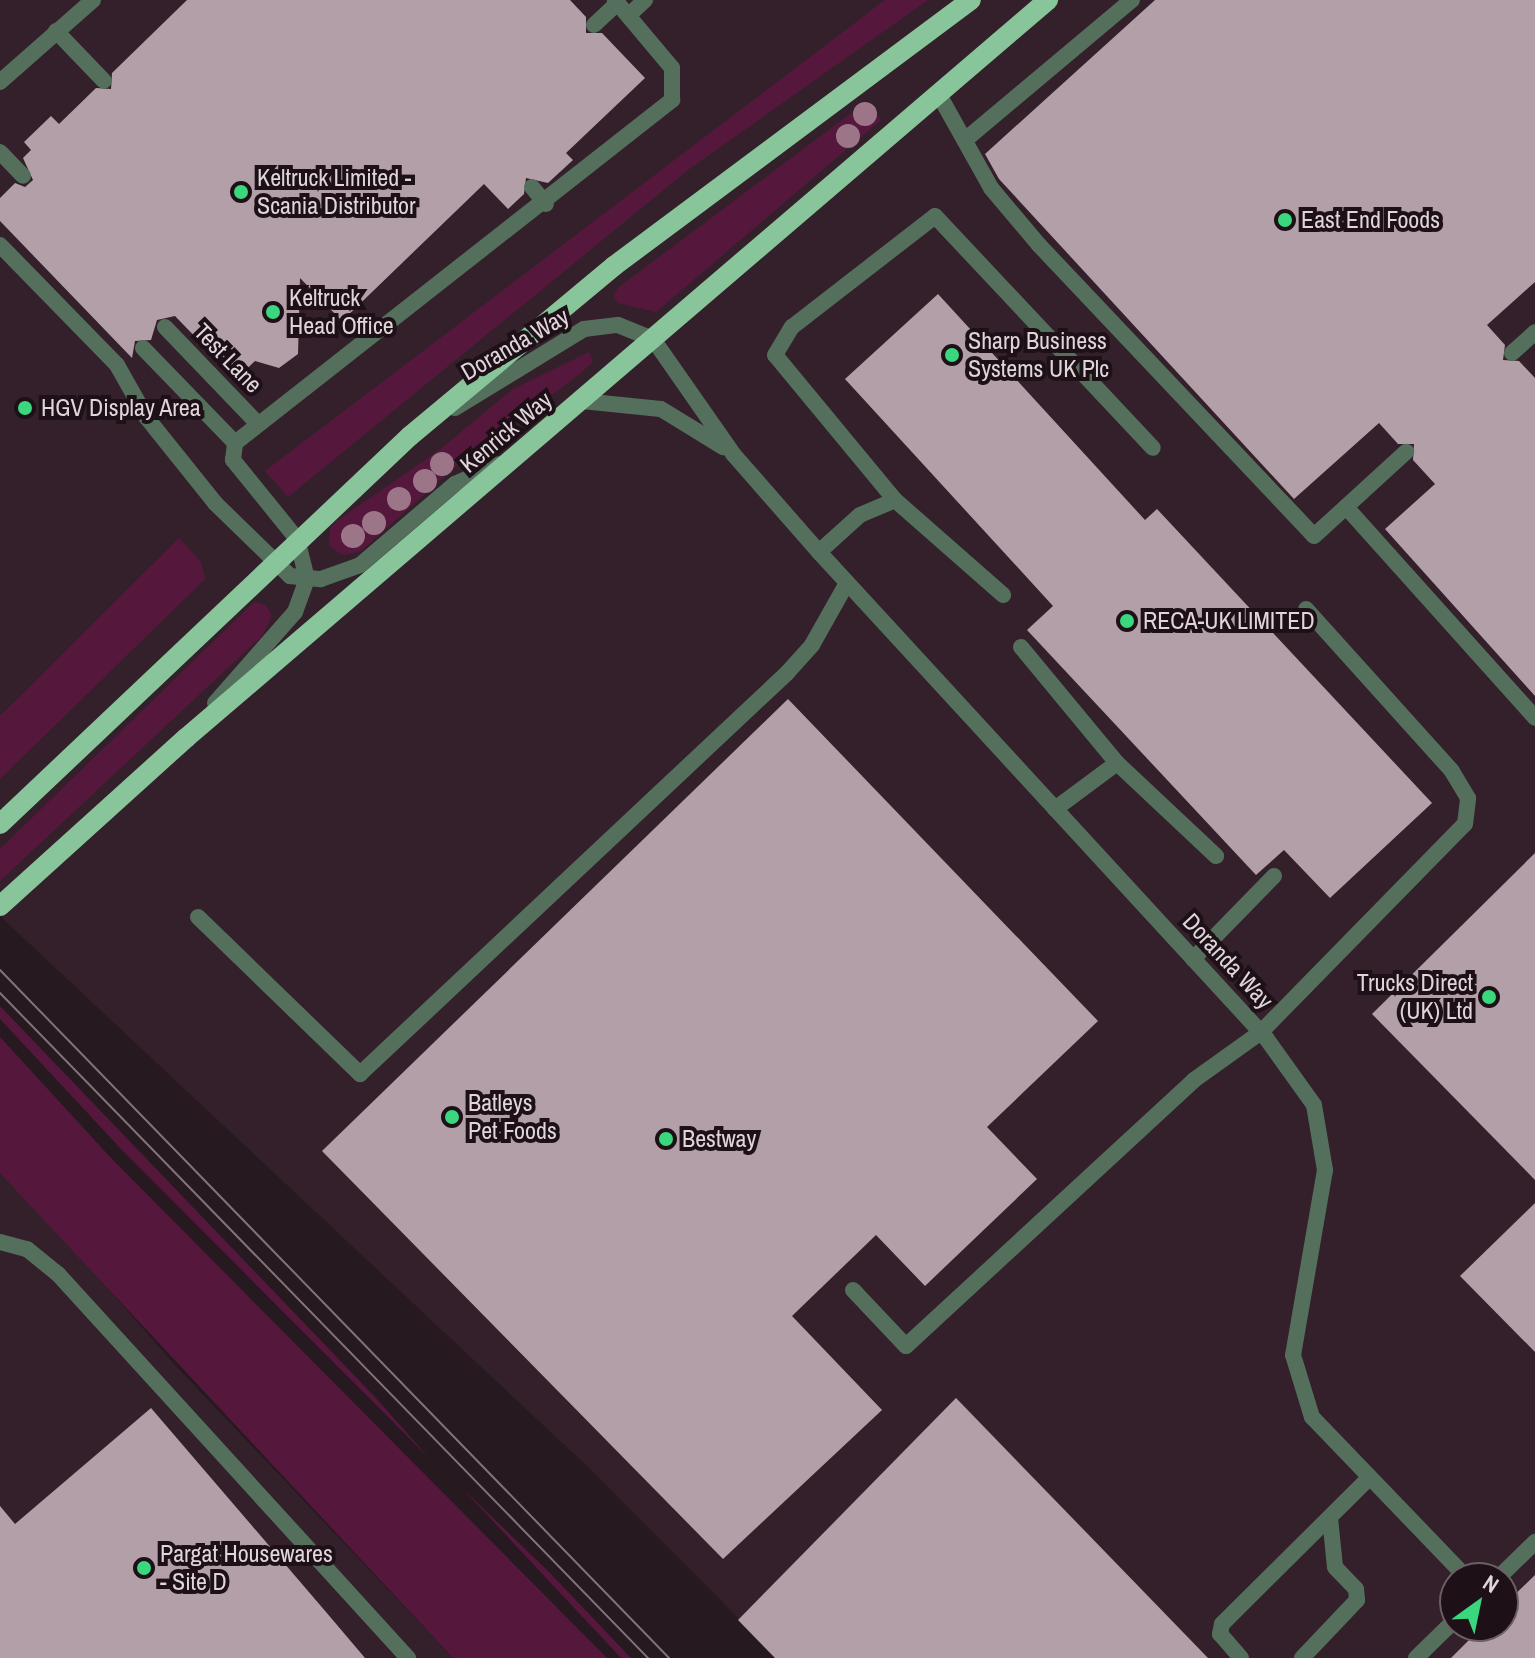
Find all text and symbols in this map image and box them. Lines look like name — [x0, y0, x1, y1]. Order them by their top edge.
place label: Keltruck Limited - Scania Distributor — [257, 164, 416, 220]
marker: Keltruck Limited - Scania Distributor — [232, 183, 250, 201]
place label: East End Foods — [1301, 206, 1440, 234]
marker: East End Foods — [1276, 211, 1294, 229]
place label: Keltruck Head Office — [289, 284, 394, 340]
street label: Doranda Way — [456, 302, 574, 386]
marker: Keltruck Head Office — [264, 303, 282, 321]
street label: Test Lane — [188, 317, 268, 399]
place label: Sharp Business Systems UK Plc — [968, 327, 1109, 383]
marker: Sharp Business Systems UK Plc — [943, 346, 961, 364]
street label: Kenrick Way — [454, 385, 558, 479]
place label: HGV Display Area — [41, 394, 202, 422]
marker: HGV Display Area — [16, 399, 34, 417]
place label: RECA-UK LIMITED — [1143, 607, 1315, 635]
marker: RECA-UK LIMITED — [1118, 612, 1136, 630]
street label: Doranda Way — [1177, 907, 1279, 1015]
place label: Trucks Direct (UK) Ltd — [1357, 969, 1473, 1025]
marker: Trucks Direct (UK) Ltd — [1480, 988, 1498, 1006]
place label: Batleys Pet Foods — [468, 1089, 557, 1145]
marker: Batleys Pet Foods — [443, 1108, 461, 1126]
place label: Bestway — [682, 1125, 756, 1153]
marker: Bestway — [657, 1130, 675, 1148]
place label: Pargat Housewares - Site D — [160, 1540, 333, 1596]
marker: Pargat Housewares - Site D — [135, 1559, 153, 1577]
north arrow — [1439, 1562, 1519, 1642]
text: N — [1477, 1567, 1505, 1600]

